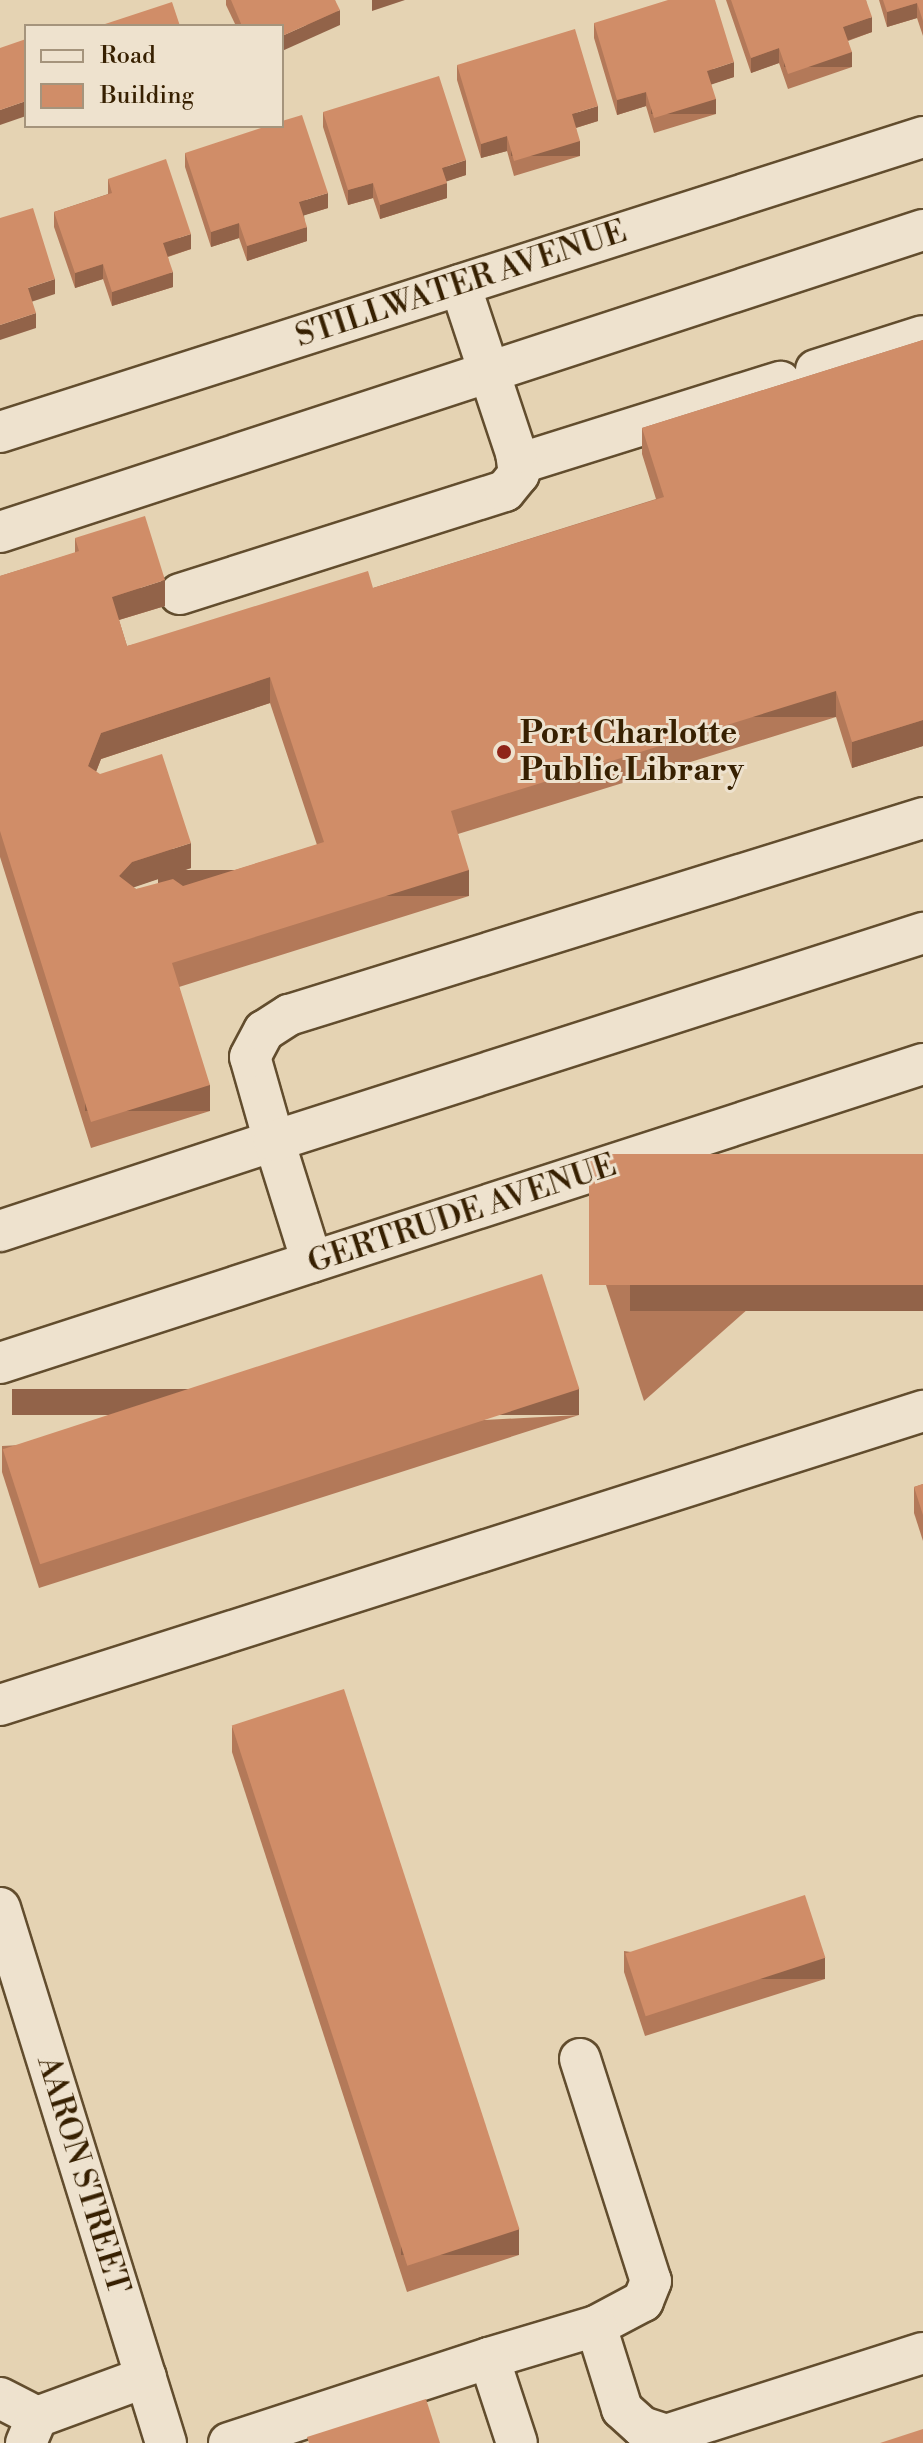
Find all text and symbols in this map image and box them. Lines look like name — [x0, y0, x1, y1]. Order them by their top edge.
legend — [24, 24, 284, 128]
text: Road — [100, 41, 156, 71]
text: Building — [100, 81, 194, 111]
street label: STILLWATER AVENUE — [291, 212, 631, 356]
place label: Port Charlotte Public Library — [520, 715, 744, 790]
marker: Port Charlotte Public Library — [495, 743, 513, 761]
street label: GERTRUDE AVENUE — [303, 1146, 621, 1282]
street label: AARON STREET — [29, 2051, 137, 2299]

